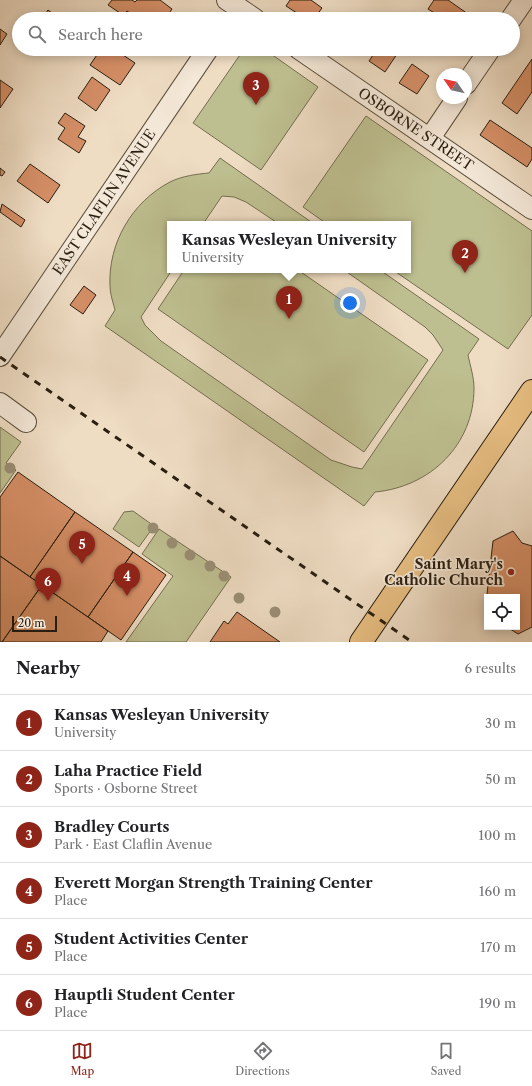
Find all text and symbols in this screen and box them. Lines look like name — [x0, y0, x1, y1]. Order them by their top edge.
search box — [12, 12, 520, 56]
icon: search — [26, 23, 48, 45]
text: Search here — [58, 25, 143, 44]
north arrow — [436, 68, 472, 104]
pin: 3 — [243, 72, 269, 105]
street label: OSBORNE STREET — [355, 84, 478, 175]
street label: EAST CLAFLIN AVENUE — [48, 126, 160, 278]
popup — [167, 221, 411, 273]
text: Kansas Wesleyan University — [182, 230, 396, 249]
pin: 2 — [452, 240, 478, 273]
text: University — [182, 249, 244, 265]
pin: 1 — [276, 286, 302, 319]
your location — [340, 293, 360, 313]
pin: 5 — [69, 531, 95, 564]
place label: Saint Mary's Catholic Church — [384, 555, 503, 589]
pin: 4 — [114, 563, 140, 596]
marker: Saint Mary's Catholic Church — [506, 567, 516, 577]
pin: 6 — [35, 568, 61, 601]
map controls — [484, 594, 520, 630]
button: locate — [484, 594, 520, 630]
scale bar — [12, 614, 57, 633]
text: 20 m — [18, 616, 44, 630]
text: Nearby — [16, 658, 80, 678]
text: 6 results — [465, 660, 516, 676]
text: Kansas Wesleyan University — [54, 705, 269, 724]
text: 1 — [26, 715, 32, 731]
text: 30 m — [485, 715, 516, 731]
text: University — [54, 724, 117, 740]
text: Laha Practice Field — [54, 761, 202, 780]
text: 2 — [25, 771, 33, 787]
text: 50 m — [485, 771, 516, 787]
text: Sports · Osborne Street — [54, 780, 198, 796]
text: Bradley Courts — [54, 817, 169, 836]
text: 3 — [25, 827, 33, 843]
text: 100 m — [478, 827, 516, 843]
text: Park · East Claflin Avenue — [54, 836, 212, 852]
text: Everett Morgan Strength Training Center — [54, 873, 373, 892]
text: 4 — [25, 883, 33, 899]
text: 160 m — [479, 883, 516, 899]
text: Place — [54, 892, 87, 908]
text: Student Activities Center — [54, 929, 248, 948]
text: 5 — [25, 939, 33, 955]
text: 170 m — [480, 939, 516, 955]
text: Place — [54, 948, 87, 964]
text: Hauptli Student Center — [54, 985, 235, 1004]
text: 6 — [25, 995, 33, 1011]
text: 190 m — [479, 995, 516, 1011]
text: Place — [54, 1004, 87, 1020]
tab: Map — [71, 1040, 94, 1078]
tab: Directions — [235, 1040, 290, 1078]
tab: Saved — [431, 1040, 461, 1078]

